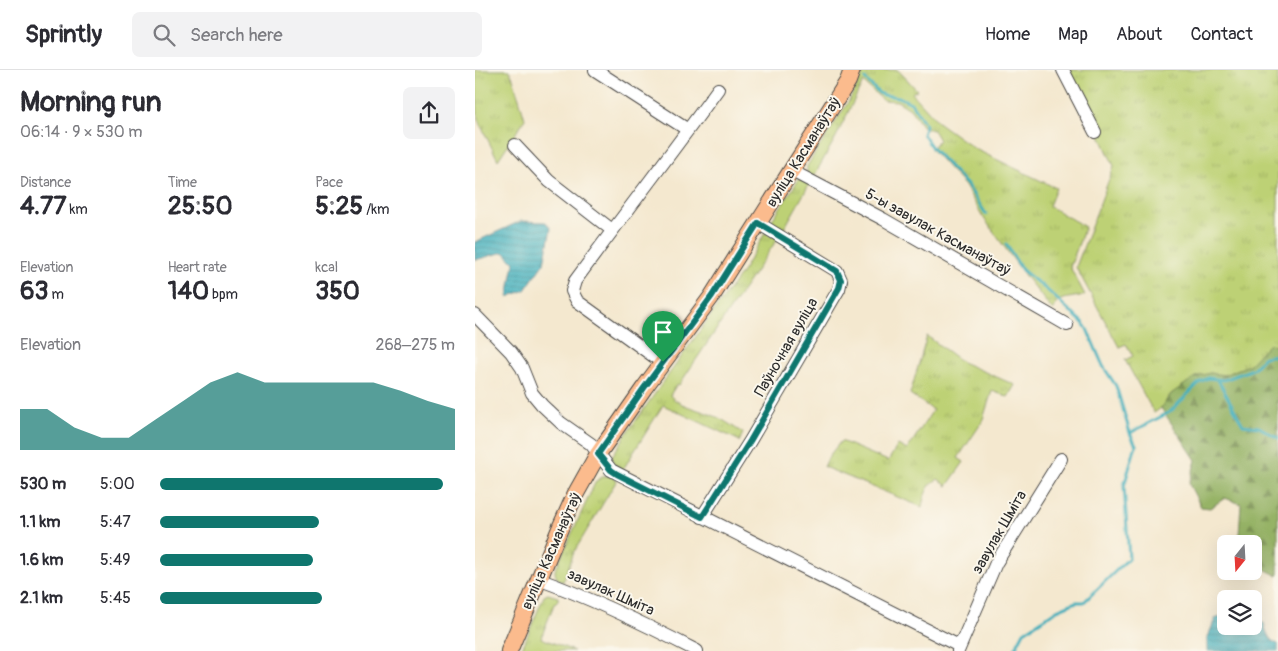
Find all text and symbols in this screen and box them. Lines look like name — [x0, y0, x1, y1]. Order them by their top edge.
search box — [132, 12, 482, 57]
text: Sprintly — [25, 20, 102, 49]
icon: search — [150, 21, 178, 49]
text: Search here — [190, 23, 283, 47]
text: Home — [985, 23, 1030, 46]
text: Map — [1058, 23, 1088, 46]
text: About — [1116, 23, 1162, 46]
text: Contact — [1190, 23, 1253, 46]
text: Morning run — [20, 85, 162, 120]
button: share — [403, 87, 455, 139]
street label: вуліца Касманаўтаў — [762, 93, 845, 211]
text: 06:14 · 9 × 530 m — [20, 122, 142, 142]
text: Distance — [20, 174, 71, 191]
text: Time — [168, 174, 197, 191]
text: Pace — [315, 174, 343, 191]
street label: 5-ы завулак Касманаўтаў — [862, 185, 1014, 281]
text: 4.77 — [20, 191, 66, 222]
text: 25:50 — [168, 191, 232, 222]
text: 5:25 — [315, 191, 363, 222]
text: km — [66, 201, 88, 218]
text: /km — [363, 201, 389, 218]
text: Elevation — [20, 259, 73, 276]
text: Heart rate — [168, 259, 227, 276]
text: kcal — [315, 259, 338, 276]
text: 63 — [20, 276, 49, 307]
text: 140 — [168, 276, 209, 307]
text: 350 — [315, 276, 360, 307]
text: m — [49, 286, 64, 303]
text: bpm — [209, 286, 238, 303]
street label: Паўночная вуліца — [750, 294, 822, 400]
pin — [642, 311, 684, 362]
icon: arrive — [649, 318, 677, 346]
text: Elevation — [20, 335, 81, 355]
text: 268–275 m — [375, 335, 455, 355]
text: 530 m — [20, 474, 66, 494]
text: 5:00 — [100, 474, 135, 494]
street label: завулак Шміта — [968, 487, 1031, 577]
street label: вуліца Касманаўтаў — [517, 489, 586, 613]
text: 1.1 km — [20, 512, 60, 532]
text: 5:47 — [100, 512, 131, 532]
north arrow — [1217, 535, 1263, 580]
map controls — [1217, 535, 1262, 635]
text: 1.6 km — [20, 550, 63, 570]
text: 5:49 — [100, 550, 130, 570]
street label: завулак Шміта — [564, 565, 657, 620]
text: 2.1 km — [20, 588, 63, 608]
text: 5:45 — [100, 588, 131, 608]
button: layers — [1217, 590, 1262, 635]

